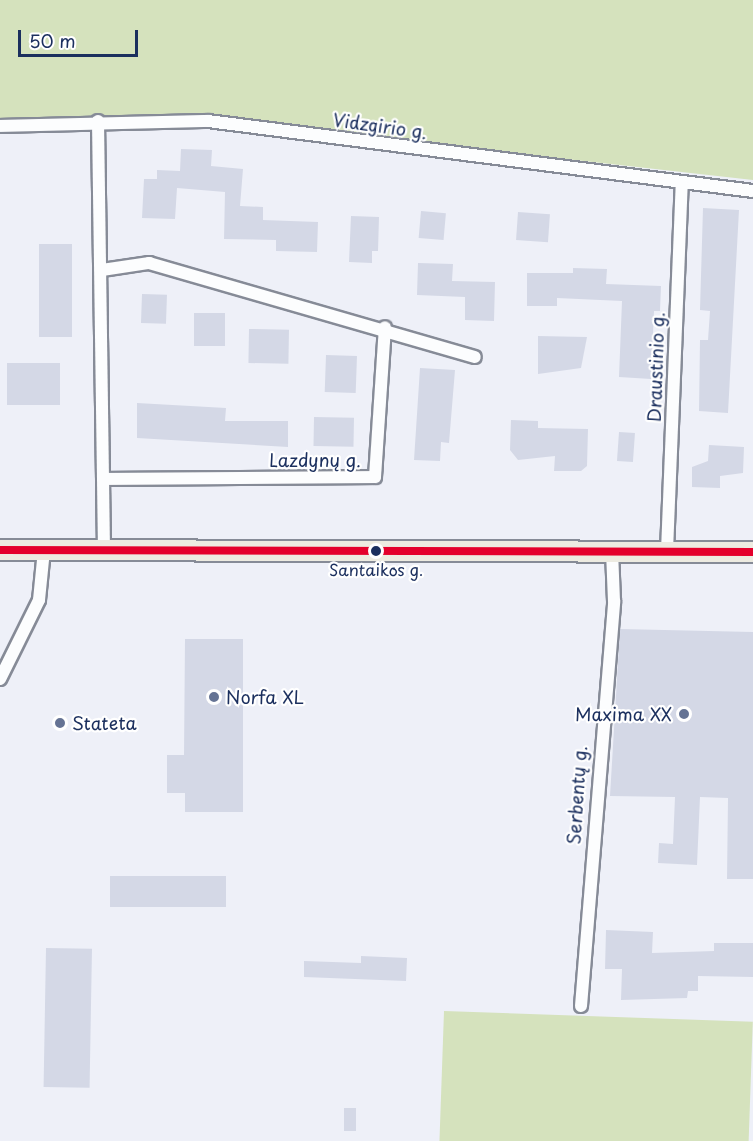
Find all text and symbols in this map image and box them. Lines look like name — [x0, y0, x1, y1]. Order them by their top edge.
scale bar — [21, 18, 141, 56]
text: 50 m — [29, 27, 76, 54]
street label: Vidzgirio g. — [332, 109, 428, 143]
street label: Draustinio g. — [643, 312, 669, 422]
street label: Lazdynų g. — [269, 449, 361, 471]
marker: Santaikos g. — [370, 545, 382, 557]
place label: Santaikos g. — [328, 559, 424, 579]
place label: Norfa XL — [226, 686, 305, 708]
marker: Norfa XL — [207, 690, 221, 704]
place label: Maxima XX — [573, 703, 672, 725]
marker: Maxima XX — [677, 707, 691, 721]
place label: Stateta — [72, 712, 137, 734]
marker: Stateta — [53, 716, 67, 730]
street label: Serbentų g. — [563, 745, 591, 845]

